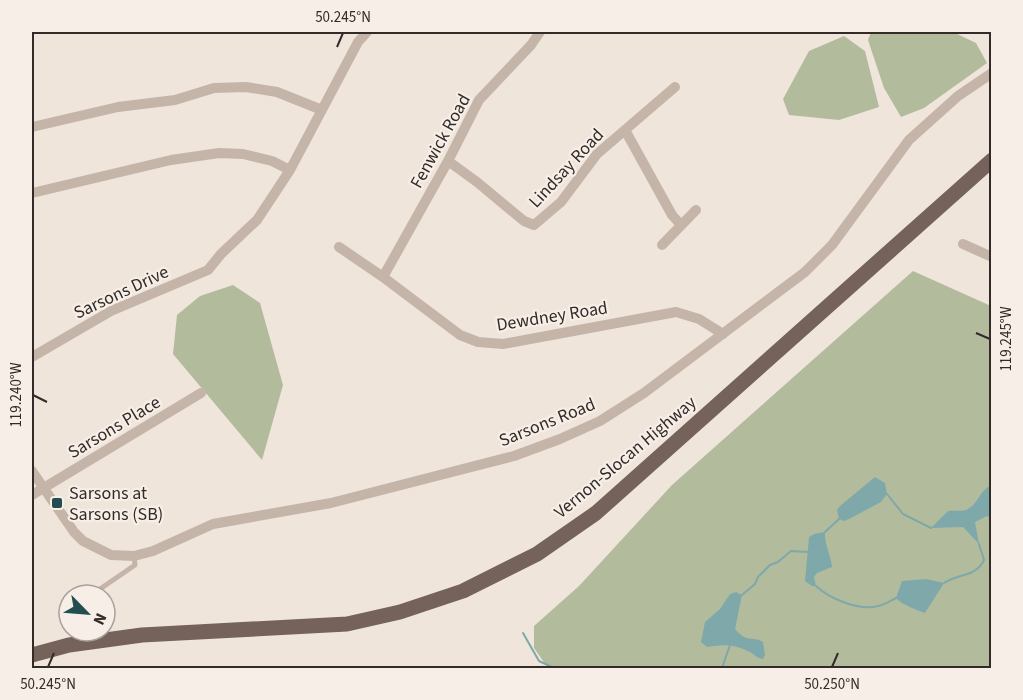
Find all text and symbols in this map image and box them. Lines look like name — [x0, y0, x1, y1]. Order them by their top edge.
text: 50.245°N — [315, 7, 371, 28]
street label: Fenwick Road — [404, 90, 477, 193]
street label: Lindsay Road — [523, 123, 610, 214]
street label: Sarsons Drive — [70, 260, 173, 325]
street label: Dewdney Road — [495, 295, 610, 338]
text: 119.245°W — [996, 306, 1017, 372]
text: 119.240°W — [6, 362, 27, 428]
street label: Sarsons Place — [63, 390, 165, 465]
street label: Vernon-Slocan Highway — [549, 390, 702, 524]
street label: Sarsons Road — [495, 392, 599, 453]
place label: Sarsons at Sarsons (SB) — [69, 481, 163, 527]
marker: Sarsons at Sarsons (SB) — [50, 496, 64, 510]
north arrow — [57, 583, 117, 643]
text: N — [87, 609, 112, 628]
text: 50.245°N — [20, 674, 76, 695]
text: 50.250°N — [804, 674, 860, 695]

